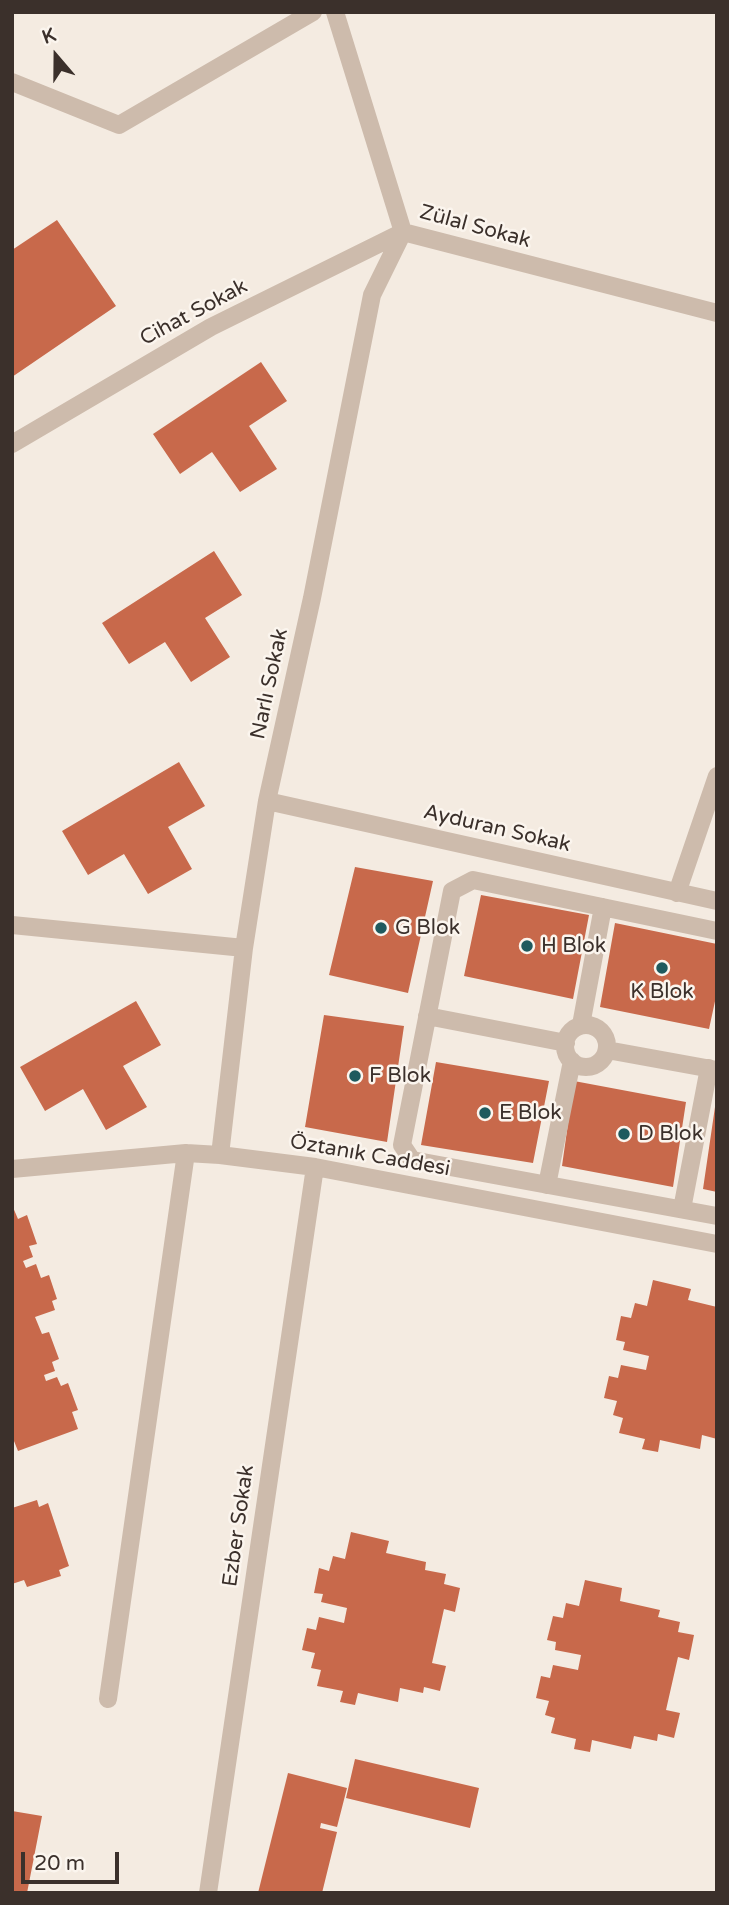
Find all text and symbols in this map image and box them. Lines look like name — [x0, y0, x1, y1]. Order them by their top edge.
north arrow — [21, 21, 91, 91]
text: K — [39, 24, 59, 49]
street label: Zülal Sokak — [417, 200, 533, 254]
street label: Cihat Sokak — [136, 274, 252, 352]
street label: Narlı Sokak — [246, 626, 294, 742]
street label: Ayduran Sokak — [421, 800, 573, 858]
place label: G Blok — [395, 915, 460, 941]
marker: G Blok — [373, 920, 389, 936]
place label: H Blok — [541, 933, 606, 959]
marker: H Blok — [519, 938, 535, 954]
marker: K Blok — [654, 960, 670, 976]
place label: K Blok — [630, 979, 694, 1005]
place label: F Blok — [369, 1063, 431, 1089]
marker: F Blok — [347, 1068, 363, 1084]
place label: E Blok — [499, 1100, 562, 1126]
marker: E Blok — [477, 1105, 493, 1121]
place label: D Blok — [638, 1121, 703, 1147]
marker: D Blok — [616, 1126, 632, 1142]
street label: Öztanık Caddesi — [288, 1129, 452, 1183]
street label: Ezber Sokak — [218, 1464, 260, 1588]
scale bar — [24, 1839, 122, 1883]
text: 20 m — [34, 1851, 85, 1876]

